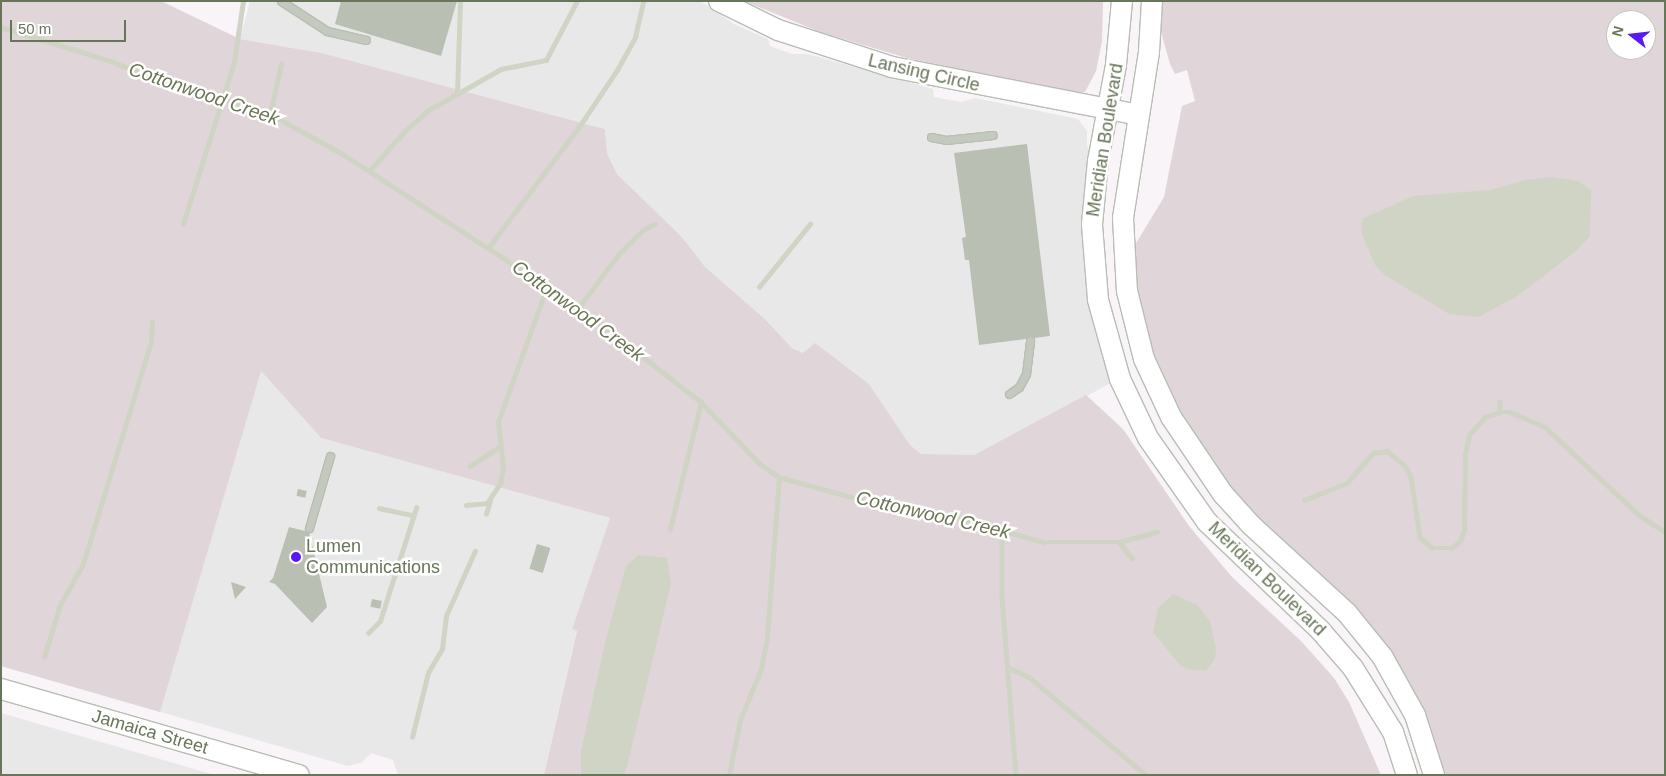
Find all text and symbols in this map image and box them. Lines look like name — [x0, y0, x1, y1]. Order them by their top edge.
scale bar — [12, 10, 129, 42]
north arrow — [1606, 10, 1656, 60]
text: 50 m — [18, 20, 51, 37]
text: N — [1608, 24, 1627, 38]
street label: Lansing Circle — [866, 50, 982, 96]
water label: Cottonwood Creek — [126, 58, 282, 130]
street label: Meridian Boulevard — [1082, 62, 1128, 218]
water label: Cottonwood Creek — [508, 256, 648, 366]
water label: Cottonwood Creek — [854, 486, 1012, 544]
street label: Meridian Boulevard — [1204, 517, 1330, 641]
place label: Lumen Communications — [306, 536, 440, 578]
marker: Lumen Communications — [290, 551, 302, 563]
street label: Jamaica Street — [89, 705, 211, 759]

